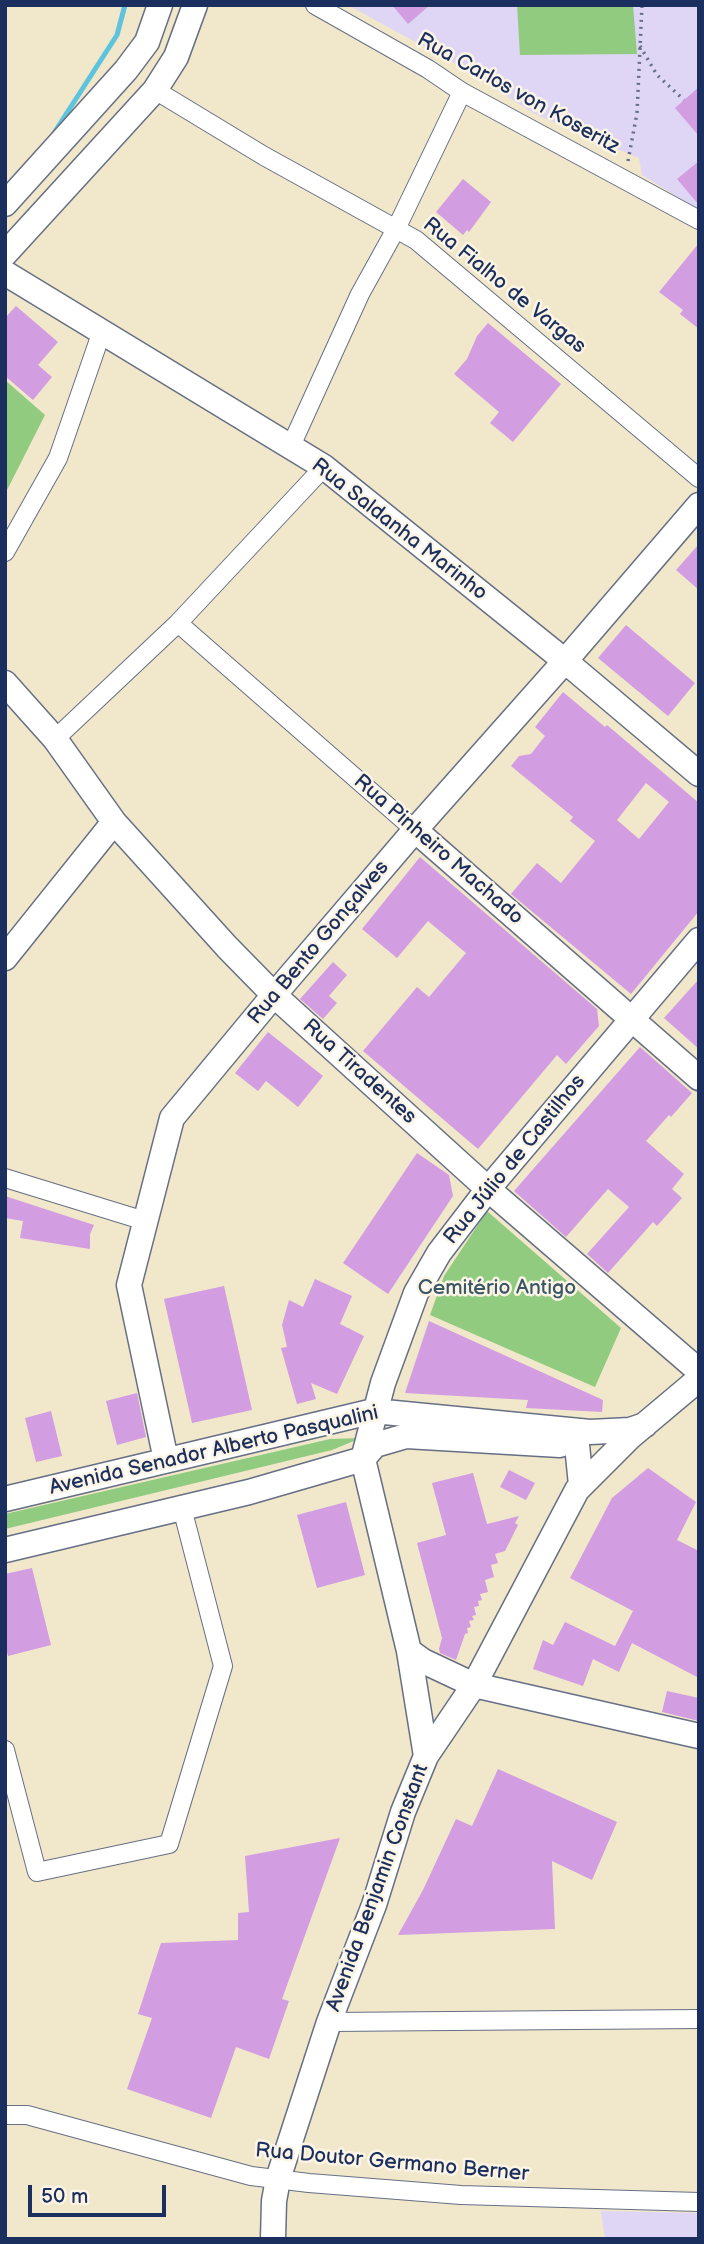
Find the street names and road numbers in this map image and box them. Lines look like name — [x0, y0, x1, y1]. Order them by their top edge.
street label: Rua Carlos von Koseritz — [412, 28, 624, 160]
street label: Rua Fialho de Vargas — [417, 213, 591, 359]
street label: Rua Saldanha Marinho — [306, 454, 492, 606]
street label: Rua Pinheiro Machado — [348, 769, 528, 931]
street label: Rua Bento Gonçalves — [243, 856, 395, 1030]
street label: Rua Tiradentes — [297, 1014, 421, 1130]
street label: Rua Júlio de Castilhos — [439, 1070, 591, 1250]
street label: Avenida Senador Alberto Pasqualini — [47, 1401, 381, 1501]
street label: Avenida Benjamin Constant — [321, 1761, 435, 2015]
street label: Rua Doutor Germano Berner — [254, 2138, 530, 2188]

